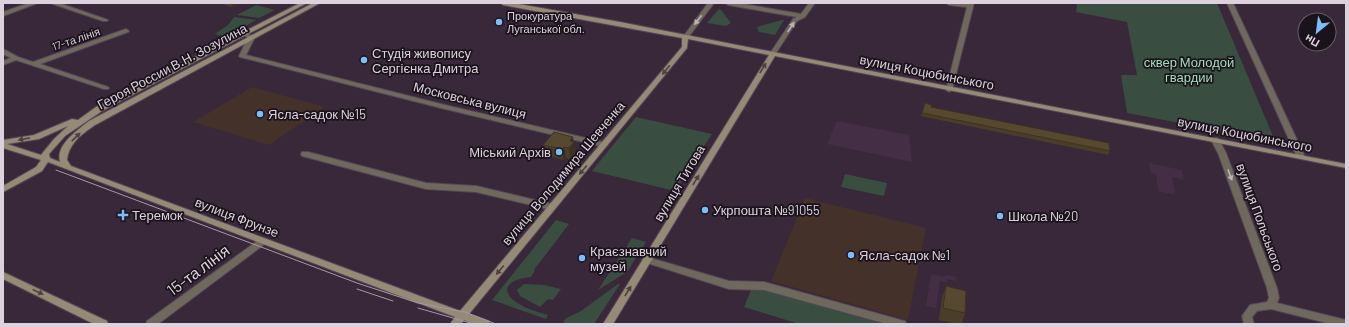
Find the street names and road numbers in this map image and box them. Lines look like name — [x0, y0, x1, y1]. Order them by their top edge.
street label: Героя России В.Н. Зозулина — [94, 19, 250, 112]
street label: 17-та лінія — [50, 24, 102, 53]
street label: вулиця Коцюбинського — [858, 51, 996, 93]
street label: Московська вулиця — [412, 78, 528, 122]
street label: вулиця Володимира Шевченка — [498, 97, 628, 248]
street label: вулиця Коцюбинського — [1176, 113, 1314, 155]
street label: вулиця Титова — [650, 141, 709, 224]
street label: вулиця Польського — [1233, 161, 1287, 273]
street label: вулиця Фрунзе — [193, 194, 281, 240]
street label: 15-та лінія — [163, 240, 233, 299]

